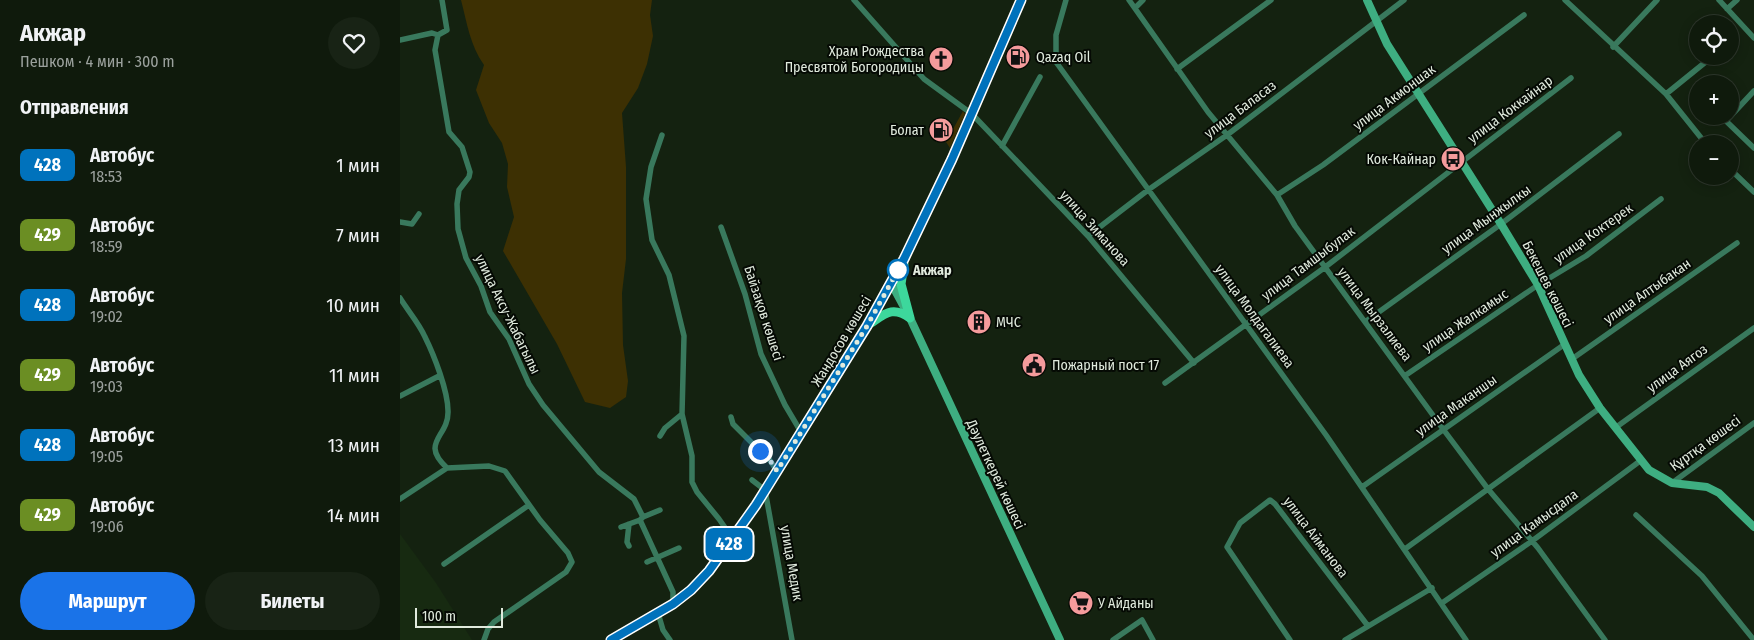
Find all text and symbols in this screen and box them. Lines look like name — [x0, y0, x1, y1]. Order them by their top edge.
map controls — [1689, 15, 1739, 185]
button: locate — [1689, 15, 1739, 65]
button: heart — [328, 17, 380, 69]
text: Акжар — [20, 19, 86, 47]
place label: Храм Рождества Пресвятой Богородицы — [785, 43, 924, 76]
fuel station icon: Qazaq Oil — [1005, 44, 1031, 70]
church icon: Храм Рождества Пресвятой Богородицы — [928, 46, 954, 72]
place label: Qazaq Oil — [1036, 49, 1091, 66]
text: Пешком · 4 мин · 300 m — [20, 52, 175, 71]
street label: улица Акмоншак — [1350, 61, 1439, 134]
street label: улица Коккайнар — [1464, 72, 1556, 147]
button: + — [1689, 75, 1739, 125]
street label: улица Баласаз — [1201, 77, 1280, 142]
text: Отправления — [20, 96, 129, 119]
fuel station icon: Болат — [928, 117, 954, 143]
place label: Болат — [890, 122, 924, 139]
button: − — [1689, 135, 1739, 185]
text: Автобус — [90, 144, 154, 167]
bus stop icon: Кок-Кайнар — [1440, 146, 1466, 172]
place label: Кок-Кайнар — [1367, 151, 1436, 168]
text: 428 — [34, 154, 61, 176]
text: 1 мин — [336, 154, 380, 177]
text: 18:53 — [90, 167, 122, 186]
street label: улица Мынжылкы — [1438, 181, 1534, 258]
street label: улица Зиманова — [1056, 187, 1133, 270]
street label: улица Коктерек — [1550, 200, 1637, 267]
text: Автобус — [90, 214, 154, 237]
street label: улица Тамшыбулак — [1258, 222, 1359, 304]
text: 429 — [34, 224, 61, 246]
text: 7 мин — [336, 224, 380, 247]
text: 18:59 — [90, 237, 123, 256]
street label: Бекешев көшесі — [1518, 238, 1577, 330]
street label: улица Аксу-Жабагылы — [471, 251, 544, 377]
street label: улица Алтыбакан — [1600, 255, 1694, 328]
marker: Акжар — [887, 259, 909, 281]
street label: улица Молдагалиева — [1211, 261, 1298, 371]
place label: Акжар — [912, 262, 952, 279]
street label: Байзақов көшесі — [740, 263, 787, 363]
street label: улица Мырзалиева — [1334, 264, 1415, 365]
text: Автобус — [90, 284, 154, 307]
street label: улица Жалкамыс — [1419, 285, 1511, 355]
street label: Жандосов көшесі — [808, 293, 875, 390]
text: 428 — [34, 294, 61, 316]
text: 10 мин — [326, 294, 380, 317]
text: 19:02 — [90, 307, 123, 326]
building icon: МЧС — [966, 309, 992, 335]
place label: МЧС — [996, 314, 1021, 331]
street label: улица Аягоз — [1644, 341, 1711, 396]
public building icon: Пожарный пост 17 — [1021, 352, 1047, 378]
text: Автобус — [90, 354, 154, 377]
place label: Пожарный пост 17 — [1052, 357, 1160, 374]
text: 429 — [34, 364, 61, 386]
text: 11 мин — [329, 364, 380, 387]
street label: улица Маканшы — [1412, 371, 1500, 440]
text: 19:03 — [90, 377, 123, 396]
street label: Құртқа көшесі — [1667, 412, 1744, 475]
street label: Дәулеткерей көшесі — [962, 416, 1028, 532]
text: Автобус — [90, 424, 154, 447]
text: 428 — [34, 434, 61, 456]
text: 13 мин — [328, 434, 380, 457]
your location — [748, 439, 773, 464]
text: 19:05 — [90, 447, 123, 466]
street label: улица Камысдала — [1487, 486, 1582, 561]
street label: улица Айманова — [1280, 493, 1352, 581]
text: Автобус — [90, 494, 154, 517]
text: 429 — [34, 504, 61, 526]
text: 14 мин — [327, 504, 380, 527]
text: 19:06 — [90, 517, 124, 536]
street label: улица Медик — [777, 524, 807, 603]
line badge: 428 — [700, 528, 758, 560]
text: 428 — [716, 533, 742, 555]
button: Маршрут — [20, 572, 195, 630]
button: Билеты — [205, 572, 380, 630]
supermarket icon: У Айданы — [1068, 590, 1094, 616]
place label: У Айданы — [1097, 595, 1154, 612]
scale bar — [415, 605, 502, 628]
text: 100 m — [422, 608, 456, 625]

